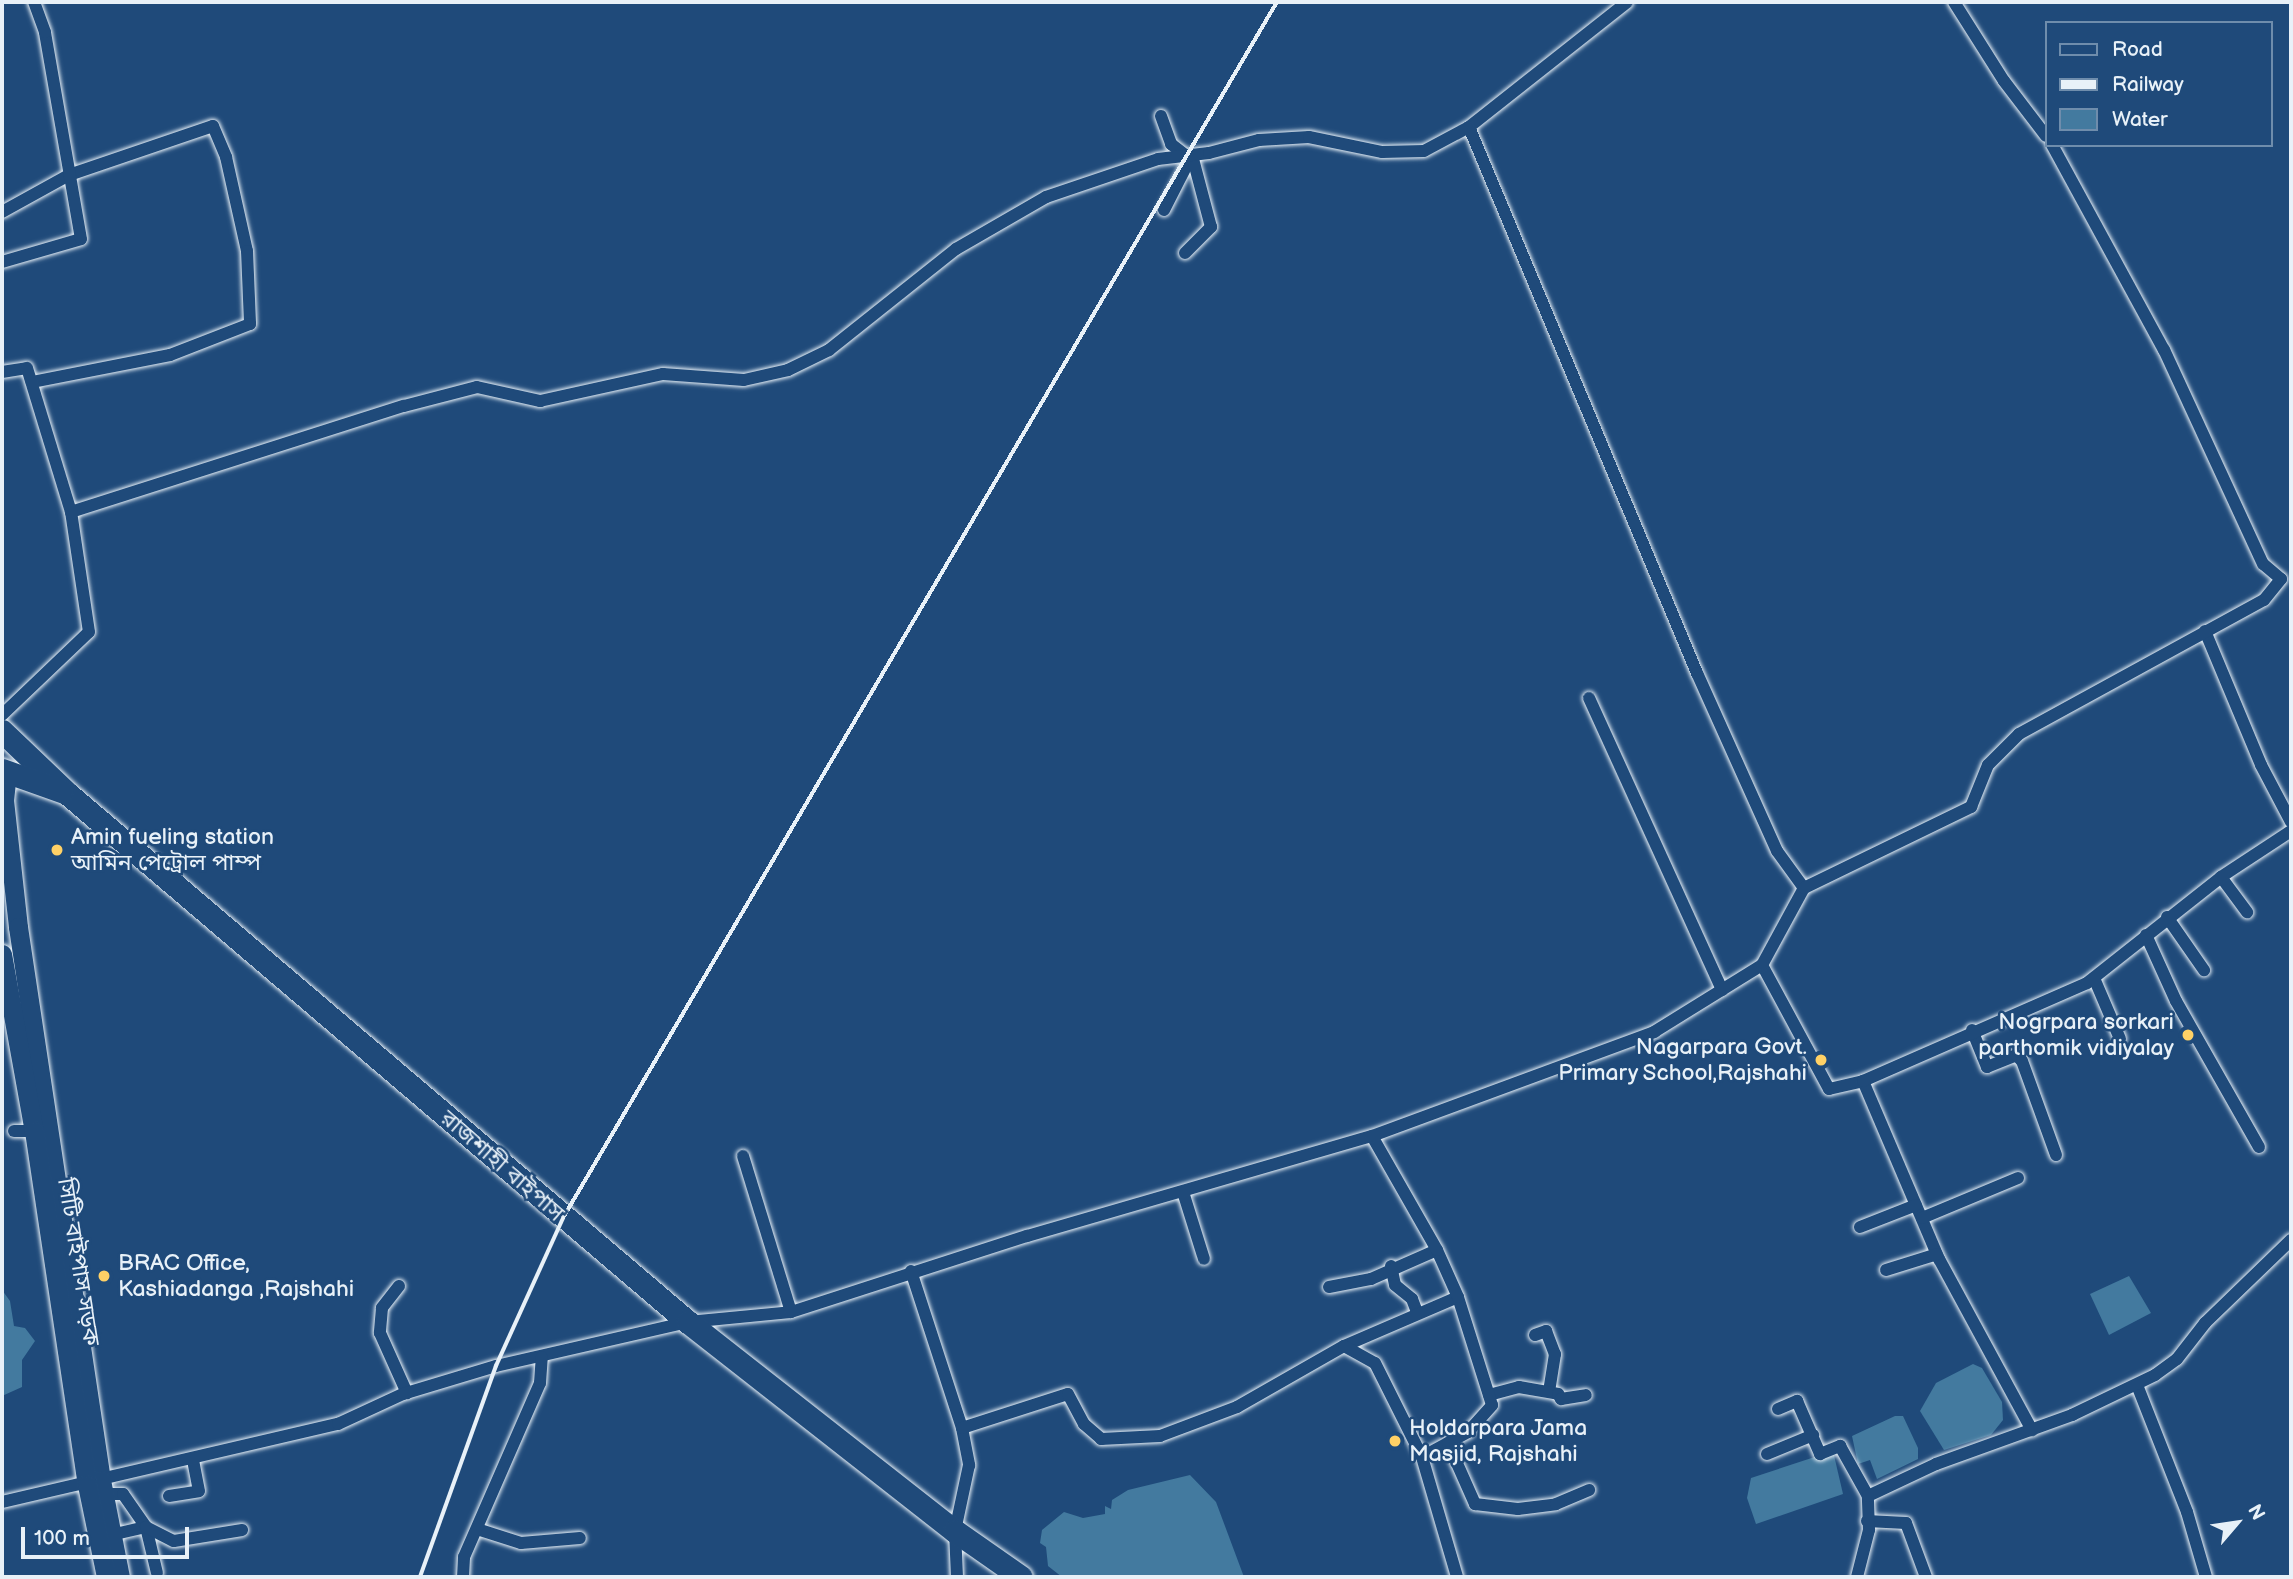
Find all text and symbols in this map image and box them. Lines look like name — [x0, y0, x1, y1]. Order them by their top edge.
legend — [2044, 21, 2272, 147]
text: Road — [2112, 37, 2163, 62]
text: Railway — [2112, 72, 2184, 97]
text: Water — [2112, 107, 2168, 132]
place label: Amin fueling station আমিন পেট্রোল পাম্প — [71, 823, 274, 877]
marker: Amin fueling station আমিন পেট্রোল পাম্প — [49, 842, 65, 858]
place label: Nogrpara sorkari parthomik vidiyalay — [1978, 1008, 2174, 1062]
marker: Nogrpara sorkari parthomik vidiyalay — [2180, 1027, 2196, 1043]
place label: Nagarpara Govt. Primary School,Rajshahi — [1556, 1033, 1807, 1087]
marker: Nagarpara Govt. Primary School,Rajshahi — [1813, 1052, 1829, 1068]
street label: রাজশাহী বাইপাস — [434, 1105, 570, 1227]
street label: সিটি বাইপাস সড়ক — [51, 1176, 105, 1348]
place label: BRAC Office, Kashiadanga ,Rajshahi — [118, 1249, 354, 1303]
marker: BRAC Office, Kashiadanga ,Rajshahi — [96, 1268, 112, 1284]
place label: Holdarpara Jama Masjid, Rajshahi — [1409, 1414, 1588, 1468]
marker: Holdarpara Jama Masjid, Rajshahi — [1387, 1433, 1403, 1449]
north arrow — [2202, 1488, 2272, 1558]
text: N — [2242, 1501, 2269, 1524]
scale bar — [24, 1512, 192, 1556]
text: 100 m — [34, 1526, 90, 1551]

